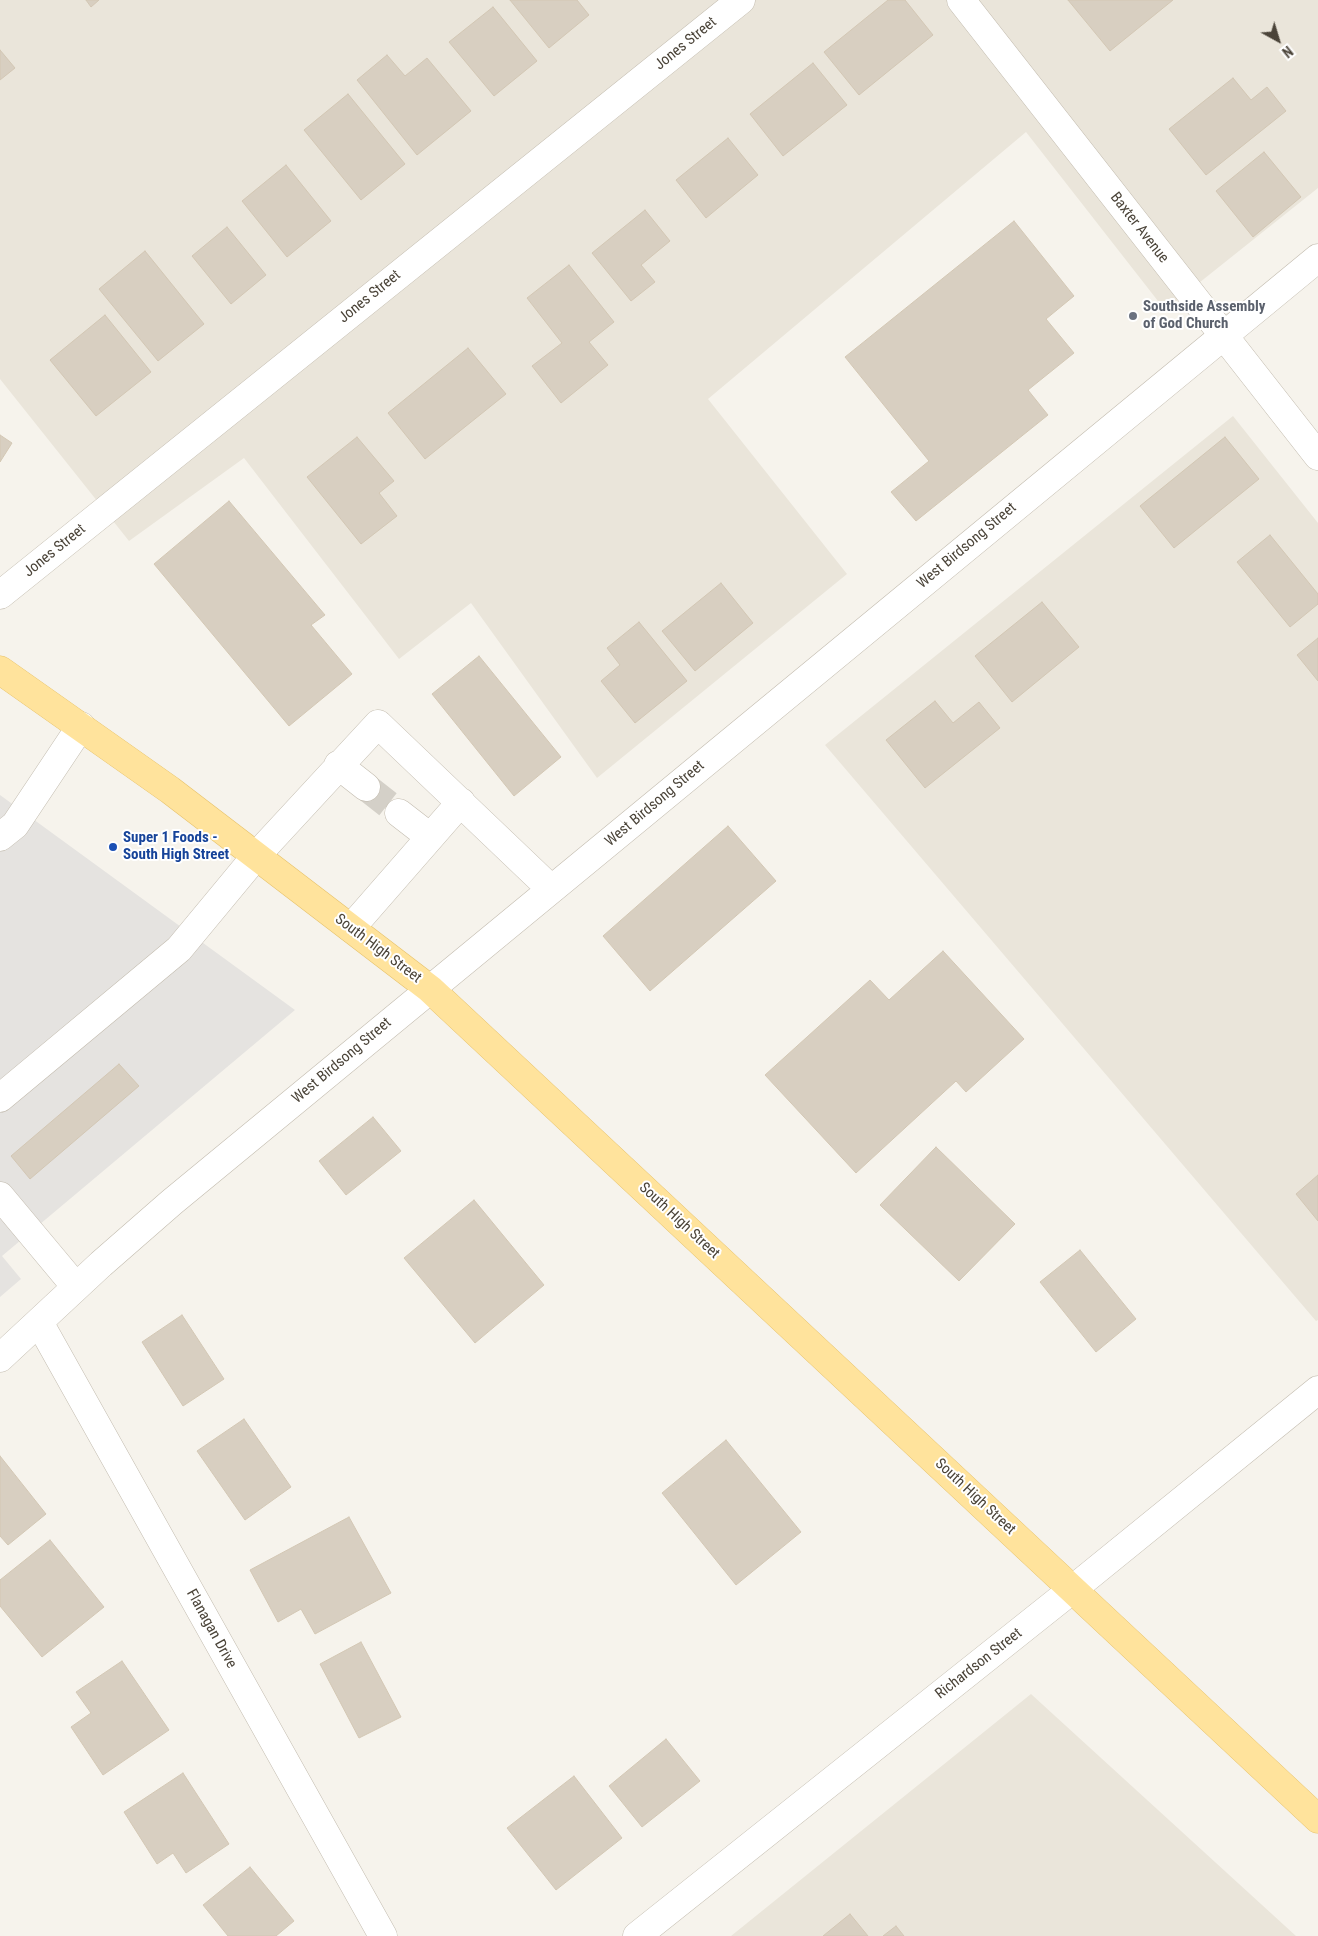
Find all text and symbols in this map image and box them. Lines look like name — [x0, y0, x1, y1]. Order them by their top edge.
street label: Jones Street — [651, 14, 721, 74]
north arrow — [1253, 15, 1303, 65]
text: N — [1279, 43, 1296, 61]
street label: Baxter Avenue — [1106, 189, 1172, 267]
street label: Jones Street — [335, 267, 405, 327]
place label: Southside Assembly of God Church — [1143, 298, 1265, 333]
marker: Southside Assembly of God Church — [1127, 310, 1139, 322]
street label: West Birdsong Street — [914, 499, 1020, 593]
street label: Jones Street — [20, 521, 90, 581]
street label: West Birdsong Street — [602, 757, 708, 851]
place label: Super 1 Foods - South High Street — [123, 829, 229, 864]
marker: Super 1 Foods - South High Street — [107, 841, 119, 853]
street label: South High Street — [331, 911, 425, 987]
street label: West Birdsong Street — [289, 1014, 395, 1108]
street label: South High Street — [635, 1179, 723, 1263]
street label: South High Street — [931, 1455, 1019, 1539]
street label: Flanagan Drive — [182, 1586, 240, 1672]
street label: Richardson Street — [932, 1625, 1026, 1703]

